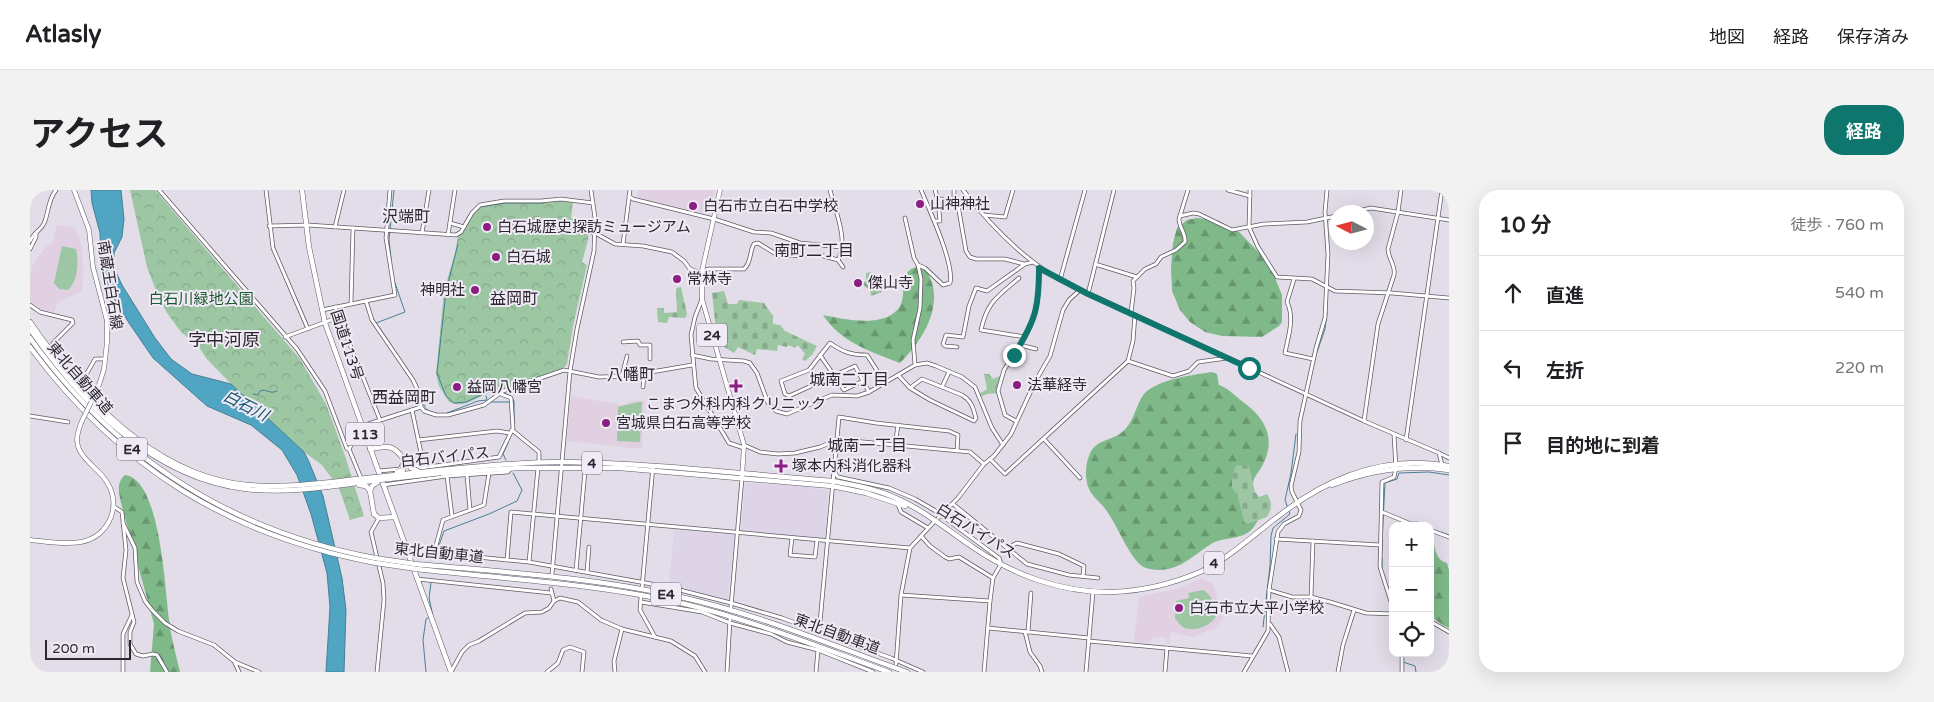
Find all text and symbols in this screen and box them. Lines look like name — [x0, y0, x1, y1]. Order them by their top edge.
text: Atlasly — [25, 20, 101, 49]
text: 地図 — [1709, 26, 1745, 48]
text: 経路 — [1773, 26, 1809, 48]
text: 保存済み — [1837, 26, 1909, 48]
button: 経路 — [1824, 105, 1904, 155]
text: アクセス — [30, 114, 168, 156]
place label: 山神神社 — [930, 195, 990, 213]
place label: 白石市立白石中学校 — [703, 197, 838, 215]
marker: 山神神社 — [914, 198, 926, 210]
marker: 白石市立白石中学校 — [687, 200, 699, 212]
north arrow — [1329, 205, 1374, 250]
district label: 沢端町 — [382, 207, 430, 227]
text: 10 分 — [1499, 213, 1552, 238]
text: 徒歩 · 760 m — [1791, 215, 1884, 235]
place label: 白石城歴史探訪ミュージアム — [497, 218, 691, 236]
marker: 白石城歴史探訪ミュージアム — [481, 221, 493, 233]
street label: 南蔵王白石線 — [94, 239, 126, 331]
district label: 南町二丁目 — [774, 241, 854, 261]
place label: 白石城 — [506, 248, 551, 266]
marker: 白石城 — [490, 251, 502, 263]
place label: 常林寺 — [687, 270, 732, 288]
marker: 常林寺 — [671, 273, 683, 285]
place label: 傑山寺 — [868, 274, 913, 292]
marker: 傑山寺 — [852, 277, 864, 289]
icon: ahead — [1499, 279, 1527, 307]
place label: 神明社 — [420, 281, 465, 299]
text: 540 m — [1835, 283, 1884, 303]
marker: 神明社 — [469, 284, 481, 296]
text: 直進 — [1546, 285, 1584, 307]
district label: 益岡町 — [490, 289, 538, 309]
park label: 白石川緑地公園 — [148, 290, 254, 308]
street label: 国道113号 — [327, 307, 367, 383]
road number: 24 — [697, 324, 727, 346]
district label: 字中河原 — [188, 329, 260, 351]
street label: 東北自動車道 — [44, 338, 116, 418]
route end — [1003, 344, 1026, 367]
icon: left — [1499, 354, 1527, 382]
route start — [1238, 357, 1261, 380]
text: 220 m — [1835, 358, 1884, 378]
text: 左折 — [1546, 360, 1584, 382]
district label: 八幡町 — [607, 365, 655, 385]
district label: 城南二丁目 — [809, 370, 889, 390]
place label: 法華経寺 — [1027, 376, 1087, 394]
place label: 益岡八幡宮 — [467, 378, 542, 396]
marker: こまつ外科内科クリニック — [729, 379, 743, 393]
marker: 法華経寺 — [1011, 379, 1023, 391]
marker: 益岡八幡宮 — [451, 381, 463, 393]
water label: 白石川 — [220, 386, 273, 427]
district label: 西益岡町 — [372, 388, 436, 408]
place label: こまつ外科内科クリニック — [646, 395, 826, 413]
place label: 宮城県白石高等学校 — [616, 414, 751, 432]
marker: 宮城県白石高等学校 — [600, 417, 612, 429]
road number: 113 — [346, 422, 384, 445]
icon: arrive — [1499, 429, 1527, 457]
text: 目的地に到着 — [1546, 435, 1660, 457]
district label: 城南一丁目 — [827, 436, 907, 456]
road number: E4 — [117, 438, 147, 460]
street label: 白石バイパス — [399, 443, 491, 471]
road number: 4 — [582, 452, 602, 474]
place label: 塚本内科消化器科 — [792, 457, 912, 475]
marker: 塚本内科消化器科 — [774, 459, 788, 473]
street label: 白石バイパス — [933, 500, 1019, 562]
map controls — [1389, 522, 1434, 657]
button: + — [1389, 522, 1434, 567]
street label: 東北自動車道 — [393, 539, 485, 567]
road number: 4 — [1204, 552, 1224, 574]
button: − — [1389, 567, 1434, 612]
road number: E4 — [651, 582, 681, 606]
place label: 白石市立大平小学校 — [1189, 599, 1324, 617]
marker: 白石市立大平小学校 — [1173, 602, 1185, 614]
street label: 東北自動車道 — [792, 610, 882, 658]
button: locate — [1389, 612, 1434, 657]
scale bar — [45, 637, 131, 660]
text: 200 m — [52, 640, 95, 657]

